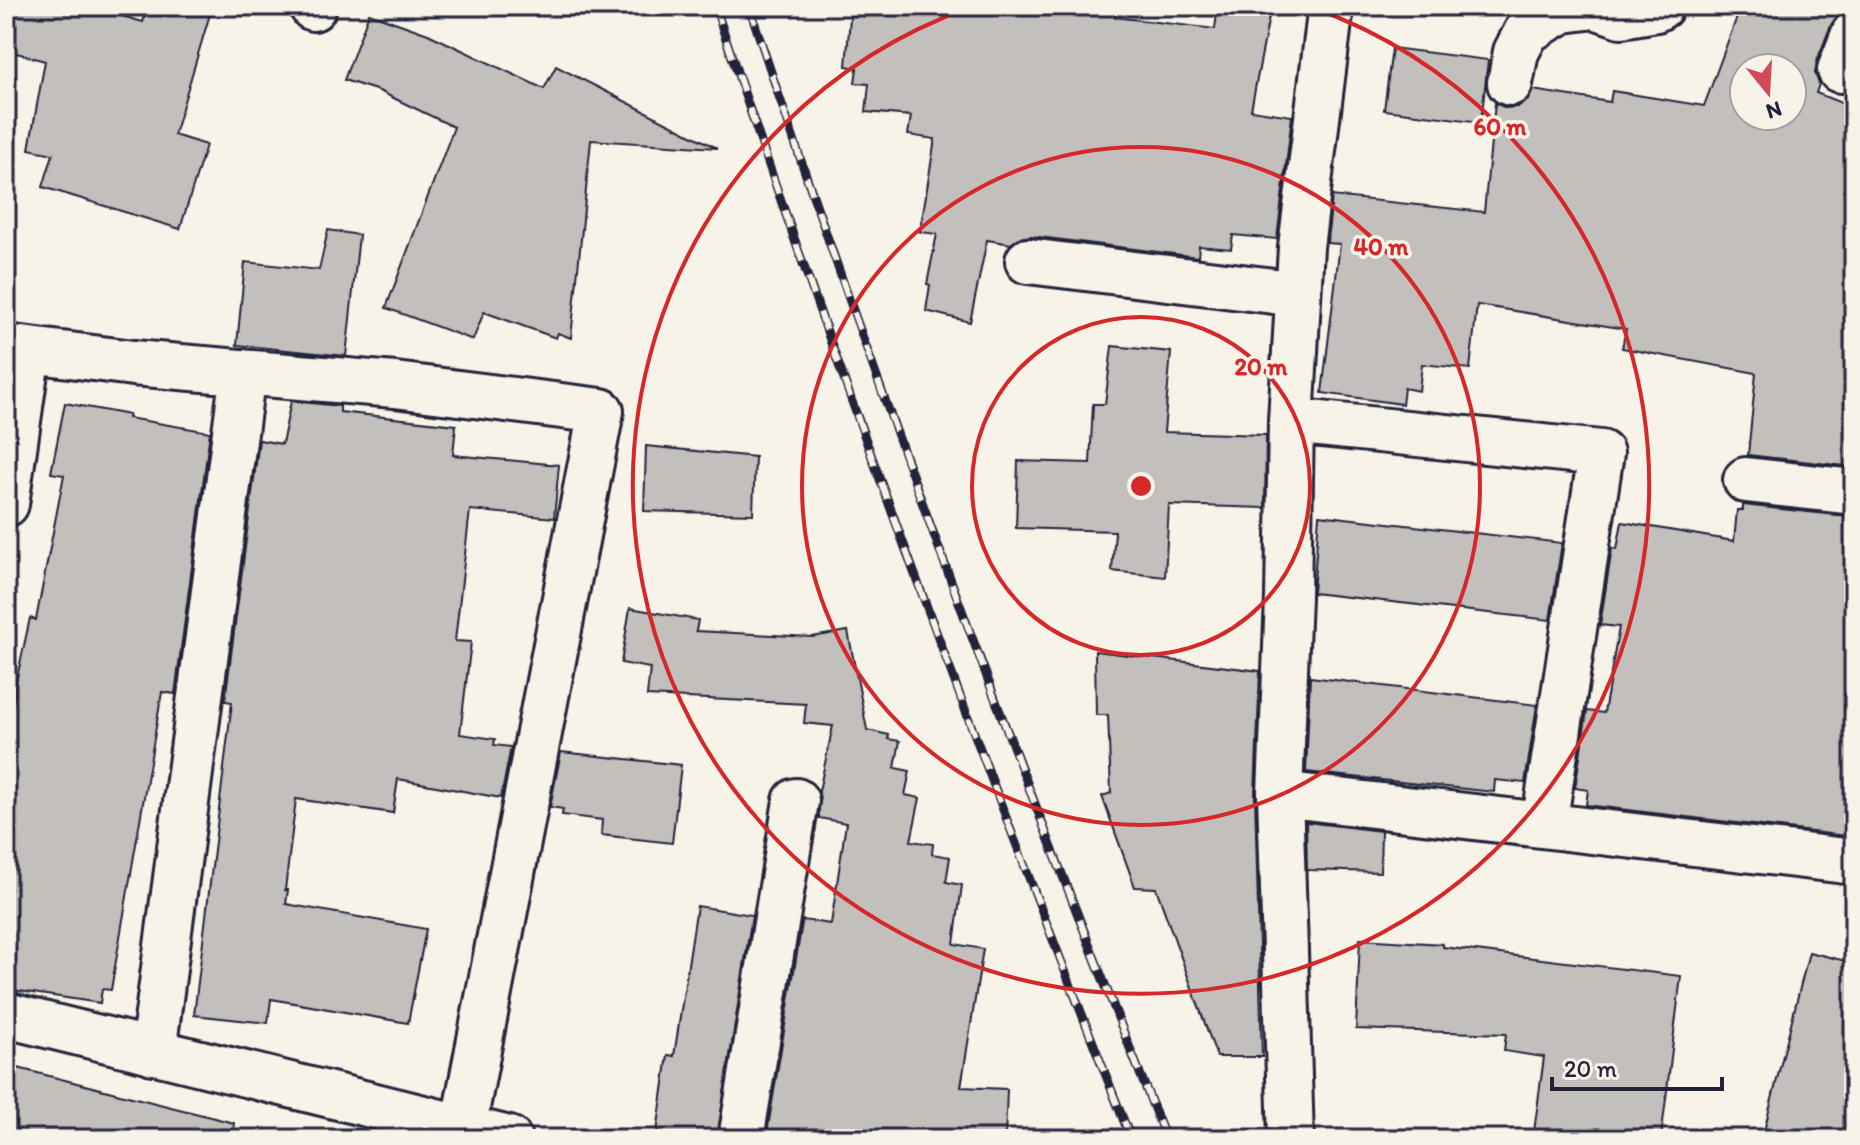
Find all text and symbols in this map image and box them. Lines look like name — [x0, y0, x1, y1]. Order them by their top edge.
north arrow — [1728, 52, 1808, 132]
text: N — [1763, 95, 1785, 126]
text: 60 m — [1473, 112, 1527, 141]
text: 40 m — [1354, 232, 1409, 261]
text: 20 m — [1235, 352, 1288, 381]
centre of rings — [1127, 472, 1155, 500]
scale bar — [1552, 1041, 1722, 1091]
text: 20 m — [1564, 1054, 1617, 1083]

